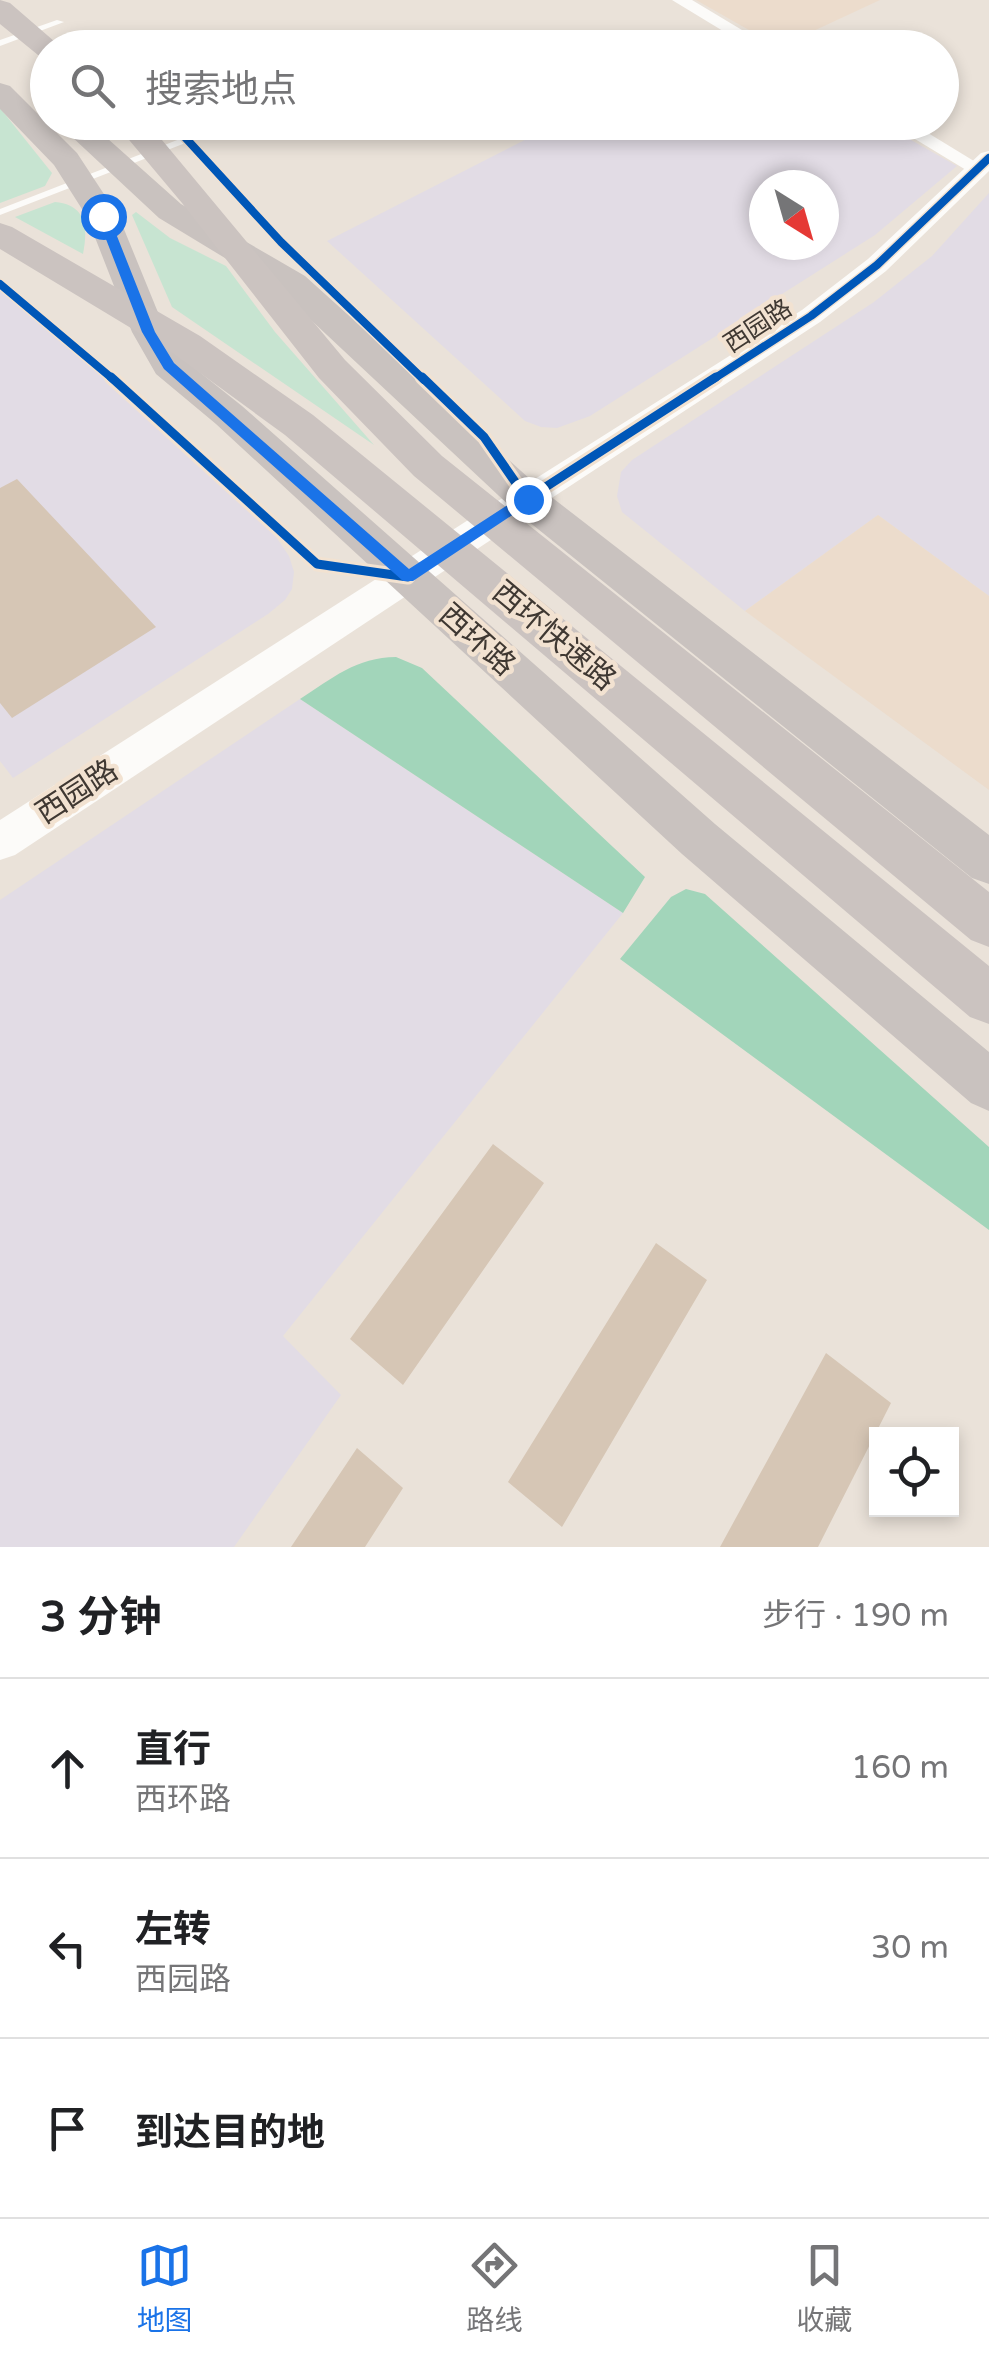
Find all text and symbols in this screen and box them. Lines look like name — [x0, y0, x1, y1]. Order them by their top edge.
search box — [30, 30, 959, 140]
icon: search — [65, 58, 120, 113]
text: 搜索地点 — [145, 67, 297, 113]
north arrow — [749, 170, 839, 260]
route start — [81, 194, 127, 240]
street label: 西园路 — [718, 293, 798, 359]
route end — [506, 477, 552, 523]
street label: 西环快速路 — [485, 574, 623, 698]
street label: 西环路 — [431, 596, 523, 684]
street label: 西园路 — [29, 752, 125, 832]
map controls — [869, 1427, 959, 1517]
button: locate — [869, 1427, 959, 1517]
text: 3 分钟 — [40, 1592, 161, 1643]
text: 步行 · 190 m — [762, 1597, 949, 1635]
text: 直行 — [135, 1727, 211, 1773]
icon: ahead — [40, 1741, 95, 1796]
text: 160 m — [851, 1749, 949, 1787]
text: 西环路 — [135, 1781, 231, 1819]
text: 左转 — [135, 1907, 211, 1953]
icon: left — [40, 1921, 95, 1976]
text: 30 m — [871, 1929, 949, 1967]
text: 西园路 — [135, 1961, 231, 1999]
icon: arrive — [40, 2101, 95, 2156]
text: 到达目的地 — [135, 2110, 325, 2156]
tab: 地图 — [137, 2238, 193, 2338]
tab: 路线 — [466, 2238, 522, 2338]
tab: 收藏 — [796, 2238, 852, 2338]

